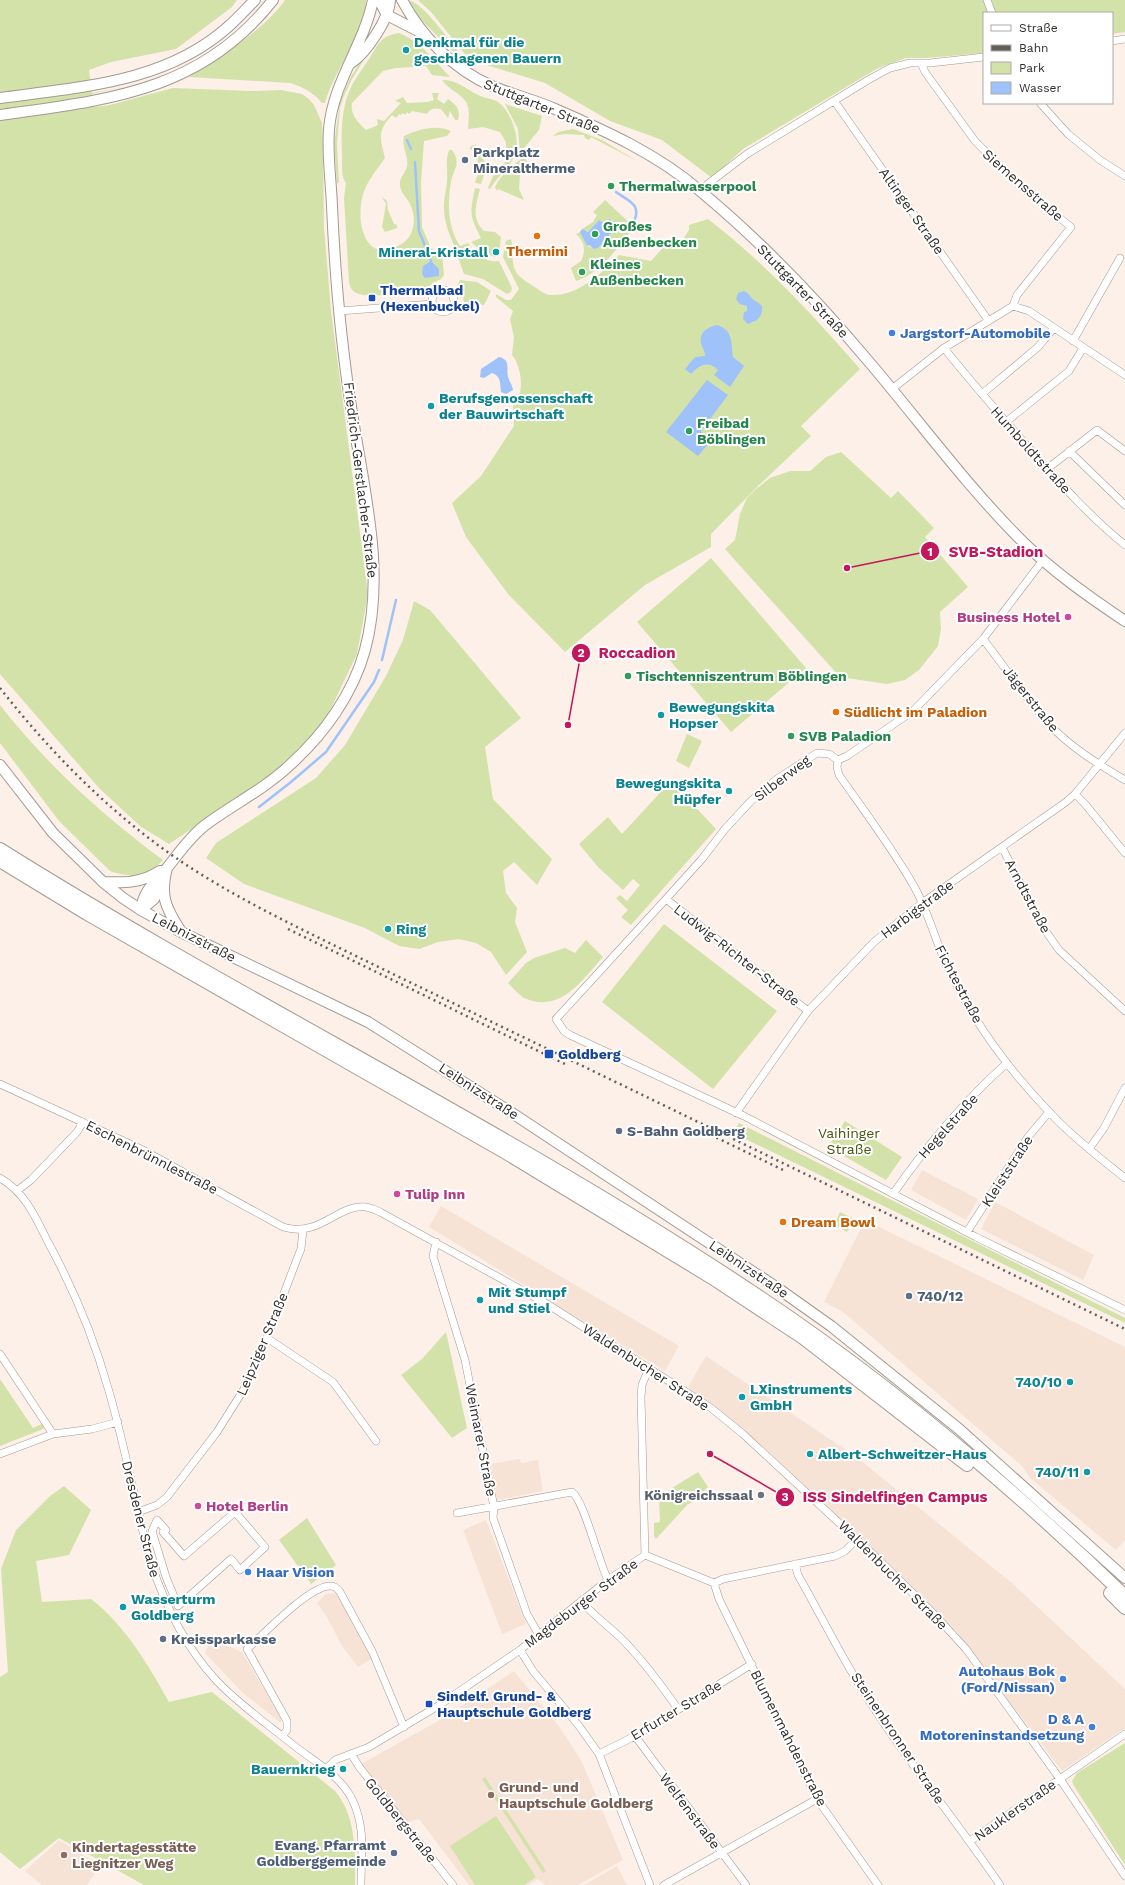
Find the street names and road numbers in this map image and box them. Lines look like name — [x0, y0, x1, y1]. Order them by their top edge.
street label: Stuttgarter Straße — [481, 75, 603, 137]
street label: Siemensstraße — [979, 146, 1067, 224]
street label: Altinger Straße — [876, 165, 948, 257]
street label: Stuttgarter Straße — [754, 241, 852, 341]
street label: Friedrich-Gerstlacher-Straße — [341, 381, 381, 579]
street label: Humboldtstraße — [988, 403, 1074, 497]
street label: Jägerstraße — [1000, 663, 1062, 735]
street label: Silberweg — [751, 751, 814, 804]
street label: Arndtstraße — [1002, 856, 1054, 936]
street label: Harbigstraße — [877, 876, 957, 942]
street label: Ludwig-Richter-Straße — [671, 901, 803, 1009]
street label: Leibnizstraße — [149, 909, 239, 965]
street label: Fichtestraße — [932, 942, 986, 1026]
street label: Leibnizstraße — [436, 1059, 522, 1123]
street label: Hegelstraße — [915, 1090, 981, 1162]
street label: Eschenbrünnlestraße — [83, 1117, 221, 1197]
street label: Kleiststraße — [978, 1132, 1036, 1210]
street label: Leibnizstraße — [706, 1237, 792, 1301]
street label: Leipziger Straße — [233, 1290, 291, 1398]
street label: Waldenbucher Straße — [580, 1320, 712, 1414]
street label: Weimarer Straße — [462, 1382, 500, 1498]
street label: Dresdener Straße — [119, 1459, 163, 1579]
street label: Waldenbucher Straße — [835, 1517, 951, 1633]
street label: Magdeburger Straße — [521, 1555, 641, 1651]
street label: Blumenmahdenstraße — [748, 1667, 830, 1809]
street label: Steinenbronner Straße — [848, 1669, 948, 1807]
street label: Erfurter Straße — [628, 1677, 724, 1743]
street label: Welfenstraße — [656, 1770, 724, 1852]
street label: Goldbergstraße — [362, 1774, 440, 1866]
street label: Nauklerstraße — [971, 1776, 1059, 1844]

